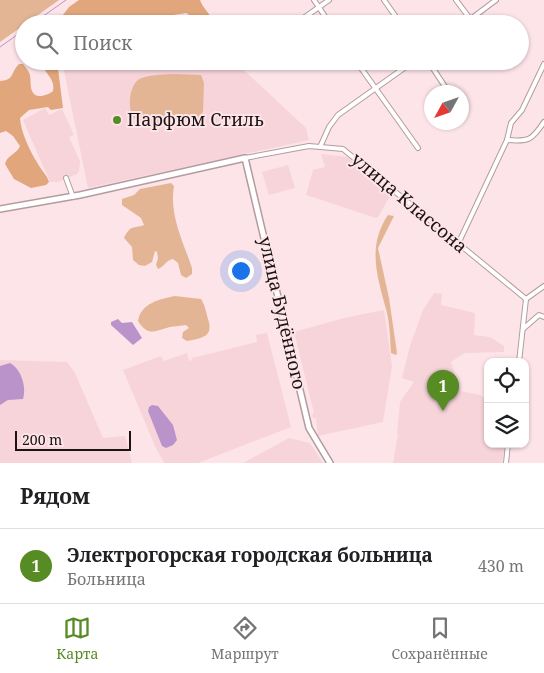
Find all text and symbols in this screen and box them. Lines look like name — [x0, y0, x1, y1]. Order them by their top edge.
search box — [15, 15, 529, 70]
icon: search — [33, 29, 61, 57]
text: Поиск — [73, 30, 132, 56]
north arrow — [424, 85, 469, 130]
place label: Парфюм Стиль — [127, 107, 264, 131]
marker: Парфюм Стиль — [111, 114, 123, 126]
street label: улица Классона — [347, 147, 473, 258]
street label: улица Будённого — [254, 234, 312, 392]
your location — [228, 258, 254, 284]
map controls — [484, 358, 529, 448]
button: locate — [484, 358, 529, 403]
pin: 1 — [427, 370, 459, 411]
button: layers — [484, 403, 529, 448]
scale bar — [15, 428, 131, 451]
text: 200 m — [22, 430, 62, 449]
text: Рядом — [20, 482, 90, 510]
text: Электрогорская городская больница — [67, 542, 433, 568]
text: 1 — [31, 555, 41, 577]
text: 430 m — [478, 555, 524, 577]
text: Больница — [67, 568, 146, 590]
tab: Карта — [56, 614, 98, 663]
tab: Маршрут — [211, 614, 279, 663]
tab: Сохранённые — [391, 614, 488, 663]

